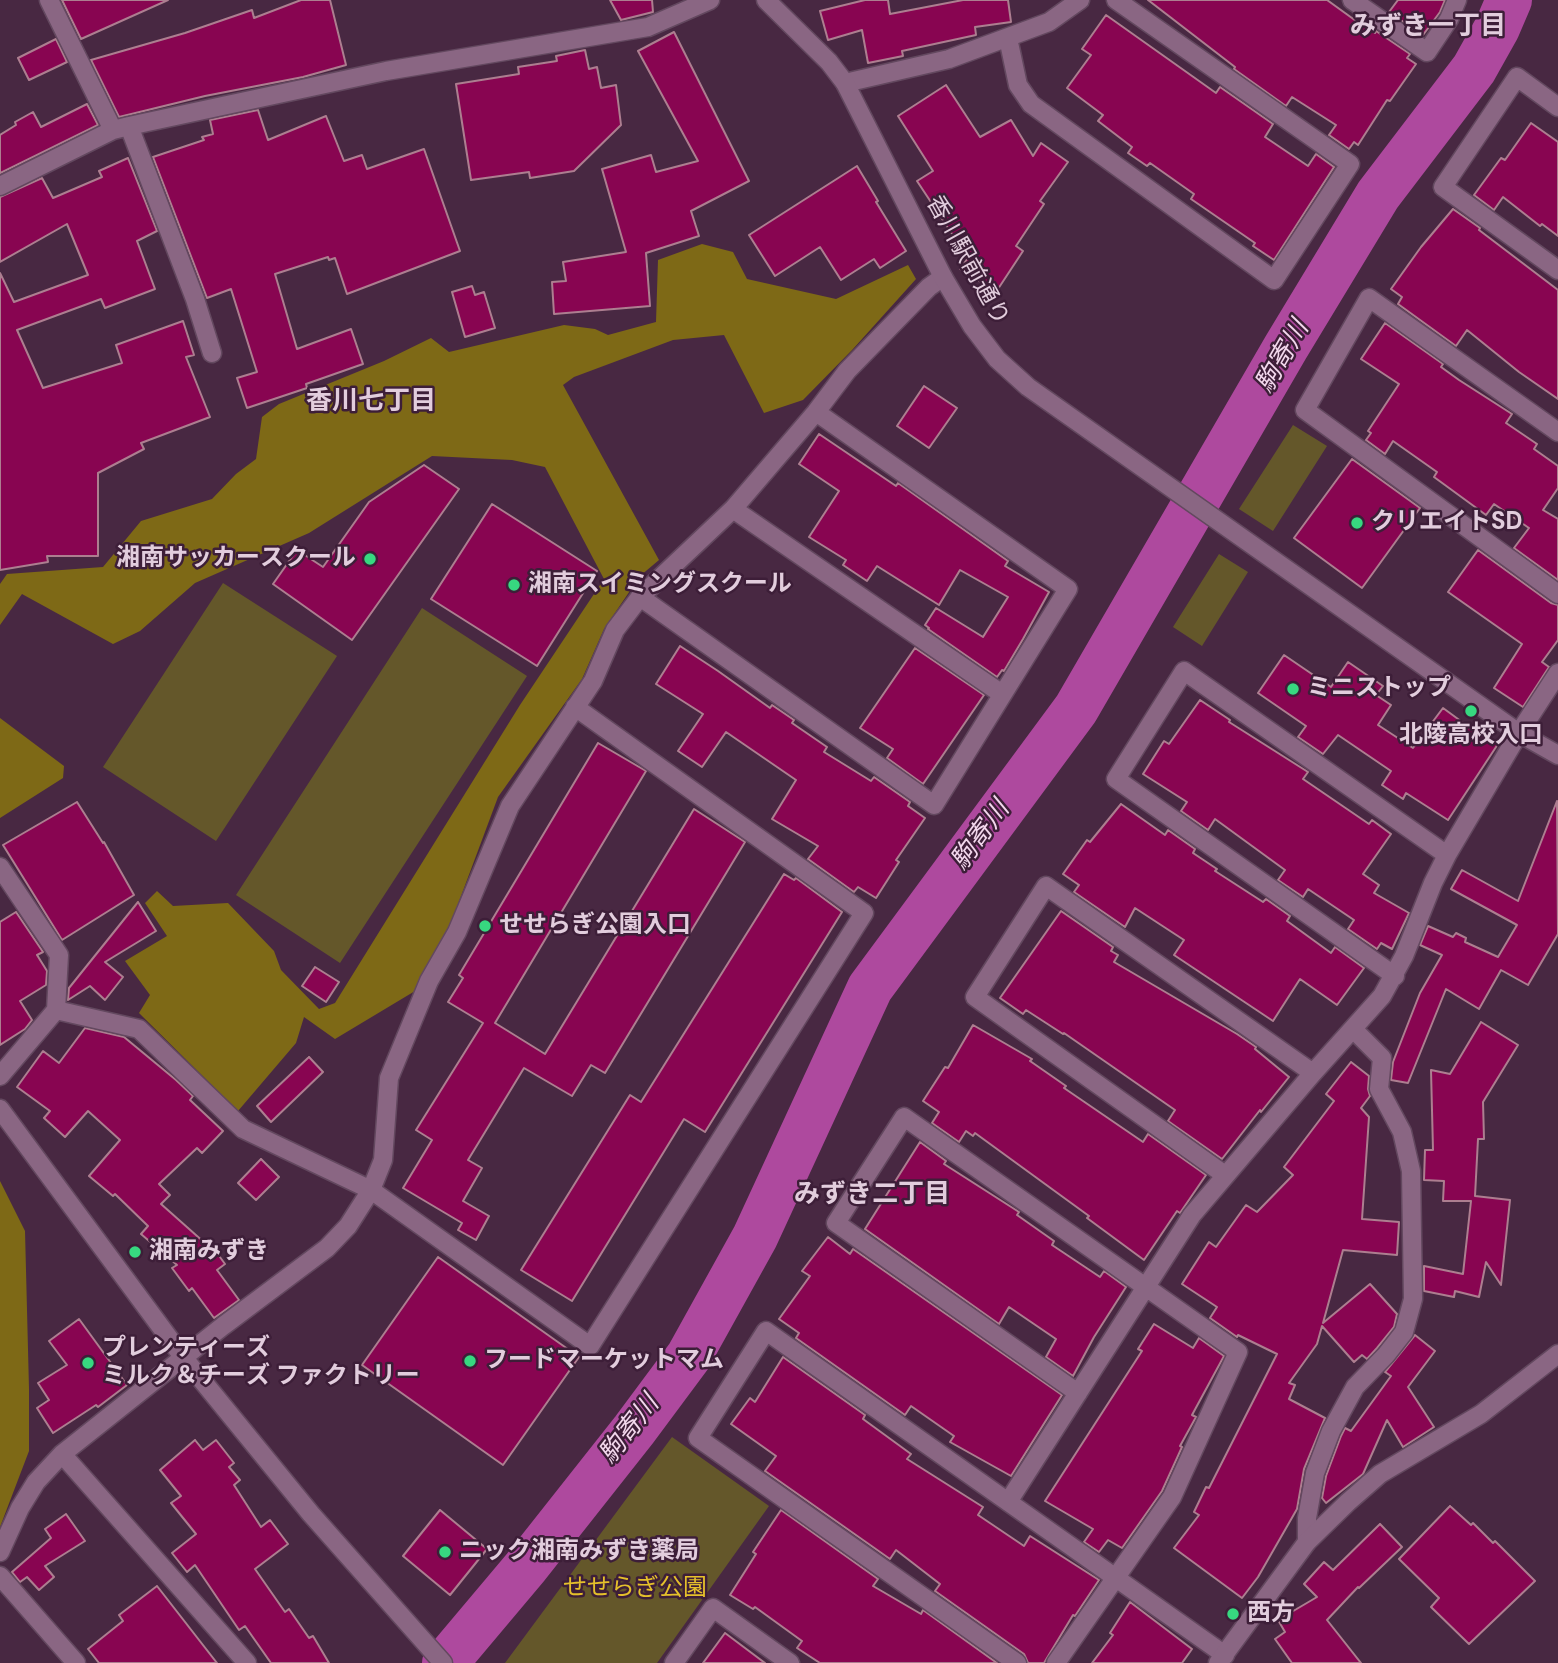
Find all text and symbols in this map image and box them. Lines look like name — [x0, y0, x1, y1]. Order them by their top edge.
district label: みずき一丁目 — [1350, 11, 1506, 43]
street label: 香川駅前通り — [919, 191, 1015, 331]
water label: 駒寄川 — [1250, 315, 1316, 399]
district label: 香川七丁目 — [306, 386, 436, 418]
place label: クリエイトSD — [1371, 509, 1522, 537]
marker: クリエイトSD — [1349, 515, 1365, 531]
place label: 湘南サッカースクール — [116, 545, 356, 573]
marker: 湘南サッカースクール — [362, 551, 378, 567]
place label: 湘南スイミングスクール — [528, 571, 792, 599]
marker: 湘南スイミングスクール — [506, 577, 522, 593]
place label: ミニストップ — [1307, 675, 1451, 703]
marker: ミニストップ — [1285, 681, 1301, 697]
marker: 北陵高校入口 — [1463, 703, 1479, 719]
place label: 北陵高校入口 — [1399, 722, 1543, 750]
water label: 駒寄川 — [945, 795, 1017, 877]
place label: せせらぎ公園入口 — [499, 912, 691, 940]
marker: せせらぎ公園入口 — [477, 918, 493, 934]
district label: みずき二丁目 — [794, 1179, 950, 1211]
place label: 湘南みずき — [149, 1238, 269, 1266]
marker: 湘南みずき — [127, 1244, 143, 1260]
place label: プレンティーズ ミルク＆チーズ ファクトリー — [102, 1335, 420, 1391]
place label: フードマーケットマム — [484, 1347, 724, 1375]
marker: フードマーケットマム — [462, 1353, 478, 1369]
marker: プレンティーズ ミルク＆チーズ ファクトリー — [80, 1355, 96, 1371]
water label: 駒寄川 — [594, 1390, 666, 1470]
place label: ニック湘南みずき薬局 — [459, 1538, 699, 1566]
marker: ニック湘南みずき薬局 — [437, 1544, 453, 1560]
park label: せせらぎ公園 — [563, 1575, 707, 1603]
place label: 西方 — [1247, 1600, 1295, 1628]
marker: 西方 — [1225, 1606, 1241, 1622]

